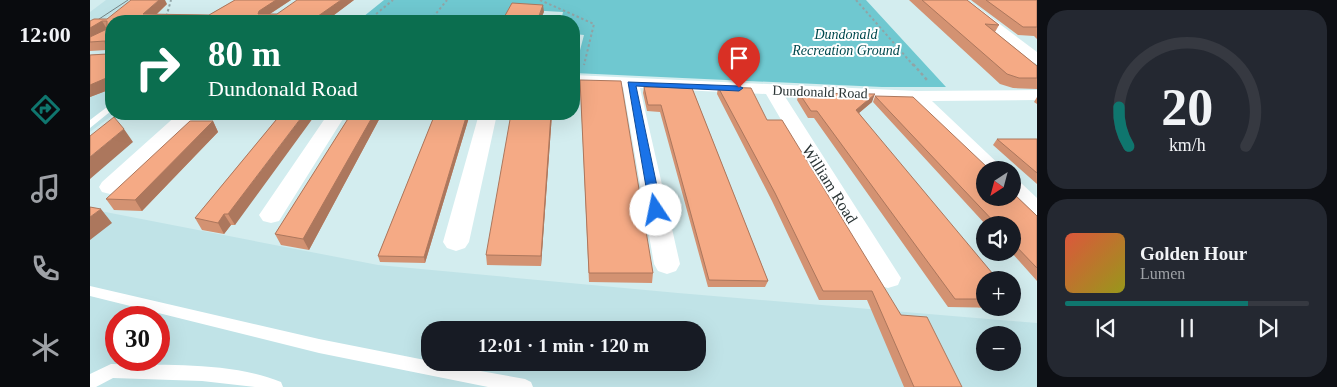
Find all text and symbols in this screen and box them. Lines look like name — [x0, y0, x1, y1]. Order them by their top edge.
text: 12:00 — [19, 22, 71, 47]
park label: Dundonald Recreation Ground — [791, 27, 901, 58]
icon: right — [125, 35, 190, 100]
text: 80 m — [208, 35, 281, 74]
pin — [718, 37, 760, 88]
icon: arrive — [725, 44, 753, 72]
text: Dundonald Road — [208, 76, 358, 101]
text: 20 — [1161, 79, 1213, 136]
street label: Dundonald Road — [772, 83, 868, 101]
icon: directions — [28, 92, 63, 127]
text: km/h — [1169, 135, 1205, 155]
street label: William Road — [799, 142, 861, 226]
north arrow — [976, 161, 1021, 206]
map controls — [976, 161, 1021, 371]
icon: music — [28, 171, 63, 206]
position arrow — [629, 183, 681, 235]
button: sound — [976, 216, 1021, 261]
text: Golden Hour — [1140, 243, 1247, 264]
icon: phone — [28, 251, 63, 286]
text: Lumen — [1140, 265, 1185, 282]
button: + — [976, 271, 1021, 316]
speed limit sign: 30 — [105, 306, 170, 371]
icon: previous — [1092, 314, 1120, 342]
icon: pause — [1173, 314, 1201, 342]
icon: next — [1254, 314, 1282, 342]
button: − — [976, 326, 1021, 371]
icon: climate — [28, 330, 63, 365]
text: 12:01 · 1 min · 120 m — [478, 335, 649, 356]

